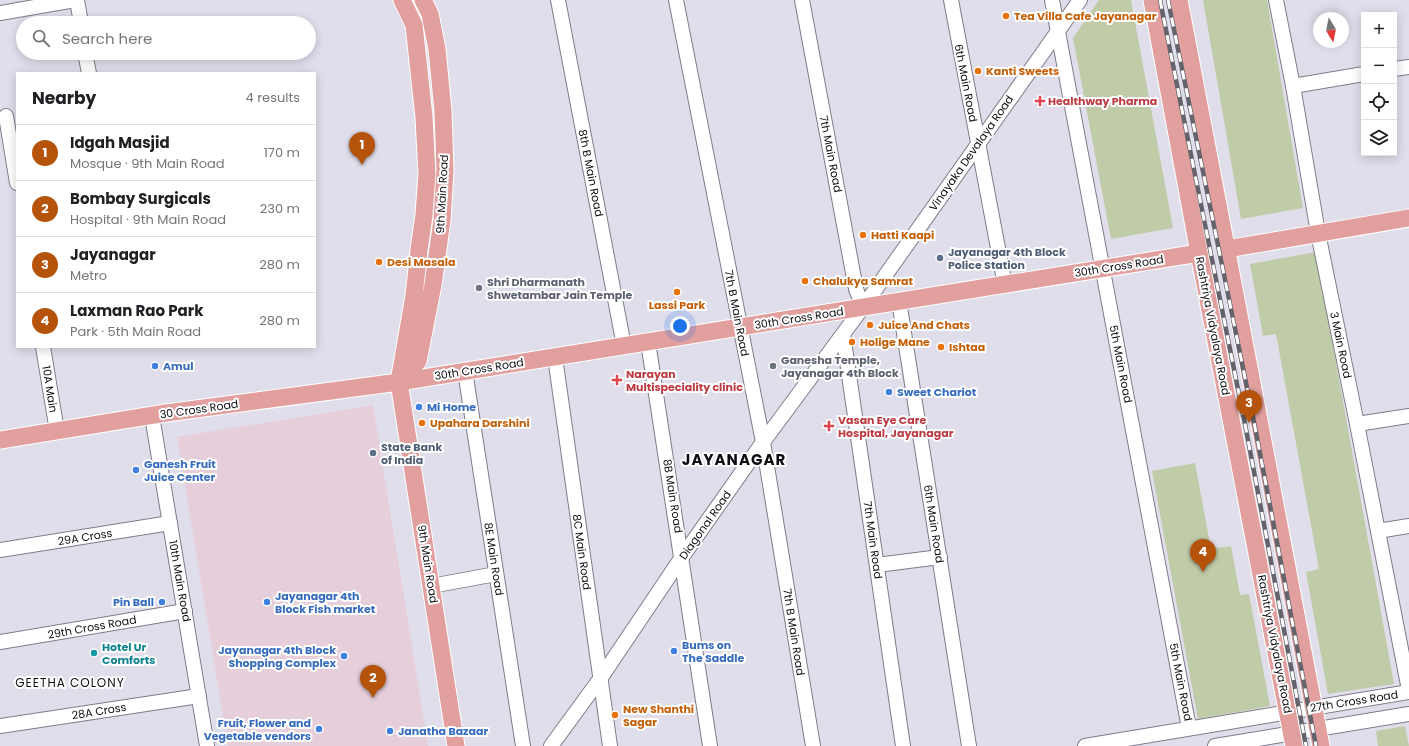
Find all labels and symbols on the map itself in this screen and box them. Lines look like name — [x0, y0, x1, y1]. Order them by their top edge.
place label: Tea Villa Cafe Jayanagar — [1014, 8, 1157, 24]
marker: Tea Villa Cafe Jayanagar — [1001, 11, 1011, 21]
north arrow — [1313, 12, 1349, 48]
street label: 6th Main Road — [951, 43, 981, 123]
place label: Kanti Sweets — [986, 63, 1059, 79]
marker: Kanti Sweets — [973, 66, 983, 76]
street label: Vinayaka Devalaya Road — [925, 92, 1017, 214]
place label: Healthway Pharma — [1048, 93, 1157, 109]
marker: Healthway Pharma — [1035, 96, 1045, 106]
street label: 7th Main Road — [816, 114, 846, 194]
street label: 8th B Main Road — [575, 128, 607, 218]
pin: 1 — [349, 132, 375, 165]
street label: 9th Main Road — [432, 154, 452, 234]
place label: Hatti Kaapi — [871, 227, 934, 243]
marker: Hatti Kaapi — [858, 230, 868, 240]
place label: Jayanagar 4th Block Police Station — [948, 244, 1066, 273]
street label: 30th Cross Road — [1073, 251, 1165, 281]
marker: Jayanagar 4th Block Police Station — [935, 253, 945, 263]
place label: Desi Masala — [387, 254, 455, 270]
street label: Rashtriya Vidyalaya Road — [1192, 255, 1234, 397]
marker: Desi Masala — [374, 257, 384, 267]
street label: 7th B Main Road — [721, 268, 753, 358]
place label: Chalukya Samrat — [813, 273, 914, 289]
place label: Shri Dharmanath Shwetambar Jain Temple — [487, 274, 633, 303]
marker: Chalukya Samrat — [800, 276, 810, 286]
marker: Shri Dharmanath Shwetambar Jain Temple — [474, 283, 484, 293]
marker: Lassi Park — [672, 287, 682, 297]
place label: Lassi Park — [649, 297, 705, 313]
street label: 30th Cross Road — [753, 303, 845, 333]
street label: 3 Main Road — [1326, 310, 1356, 380]
your location — [670, 316, 690, 336]
place label: Juice And Chats — [878, 317, 970, 333]
marker: Juice And Chats — [865, 320, 875, 330]
street label: 5th Main Road — [1106, 324, 1136, 404]
place label: Holige Mane — [860, 334, 930, 350]
marker: Holige Mane — [847, 337, 857, 347]
place label: Ishtaa — [949, 339, 985, 355]
marker: Ishtaa — [936, 342, 946, 352]
place label: Ganesha Temple, Jayanagar 4th Block — [781, 352, 899, 381]
street label: 30th Cross Road — [433, 354, 525, 384]
place label: Amul — [163, 358, 193, 374]
marker: Amul — [150, 361, 160, 371]
marker: Ganesha Temple, Jayanagar 4th Block — [768, 361, 778, 371]
street label: 10A Main — [38, 364, 62, 414]
place label: Narayan Multispeciality clinic — [626, 366, 743, 395]
marker: Narayan Multispeciality clinic — [611, 374, 623, 386]
place label: Sweet Chariot — [897, 384, 977, 400]
marker: Sweet Chariot — [884, 387, 894, 397]
pin: 3 — [1236, 390, 1262, 423]
street label: 30 Cross Road — [159, 396, 239, 422]
place label: Mi Home — [427, 399, 476, 415]
marker: Mi Home — [414, 402, 424, 412]
place label: Vasan Eye Care Hospital, Jayanagar — [838, 412, 954, 441]
place label: Upahara Darshini — [430, 415, 530, 431]
marker: Upahara Darshini — [417, 418, 427, 428]
marker: Vasan Eye Care Hospital, Jayanagar — [823, 420, 835, 432]
place label: State Bank of India — [381, 439, 442, 468]
marker: State Bank of India — [368, 448, 378, 458]
district label: JAYANAGAR — [682, 449, 786, 470]
place label: Ganesh Fruit Juice Center — [144, 456, 216, 485]
street label: 8B Main Road — [659, 458, 687, 534]
marker: Ganesh Fruit Juice Center — [131, 465, 141, 475]
street label: 6th Main Road — [920, 484, 948, 564]
street label: Diagonal Road — [675, 487, 735, 563]
street label: 7th Main Road — [860, 500, 886, 580]
street label: 8C Main Road — [569, 513, 595, 591]
street label: 8E Main Road — [480, 521, 508, 597]
street label: 9th Main Road — [414, 524, 442, 604]
street label: 29A Cross — [57, 525, 114, 549]
street label: 10th Main Road — [165, 539, 195, 623]
pin: 4 — [1190, 539, 1216, 572]
street label: Rashtriya Vidyalaya Road — [1254, 573, 1296, 715]
street label: 7th B Main Road — [779, 587, 809, 677]
place label: Jayanagar 4th Block Fish market — [275, 588, 376, 617]
place label: Pin Ball — [113, 594, 154, 610]
marker: Pin Ball — [157, 597, 167, 607]
marker: Jayanagar 4th Block Fish market — [262, 597, 272, 607]
street label: 29th Cross Road — [46, 611, 138, 643]
place label: Bums on The Saddle — [682, 637, 744, 666]
place label: Hotel Ur Comforts — [102, 639, 155, 668]
place label: Jayanagar 4th Block Shopping Complex — [218, 642, 337, 671]
street label: 5th Main Road — [1166, 642, 1196, 722]
marker: Bums on The Saddle — [669, 646, 679, 656]
marker: Hotel Ur Comforts — [89, 648, 99, 658]
marker: Jayanagar 4th Block Shopping Complex — [339, 651, 349, 661]
pin: 2 — [360, 665, 386, 698]
district label: GEETHA COLONY — [15, 674, 125, 691]
street label: 27th Cross Road — [1309, 686, 1399, 716]
street label: 28A Cross — [71, 699, 128, 723]
place label: New Shanthi Sagar — [623, 701, 694, 730]
marker: New Shanthi Sagar — [610, 710, 620, 720]
place label: Fruit, Flower and Vegetable vendors — [204, 715, 311, 744]
place label: Janatha Bazaar — [398, 723, 489, 739]
marker: Fruit, Flower and Vegetable vendors — [314, 724, 324, 734]
marker: Janatha Bazaar — [385, 726, 395, 736]

